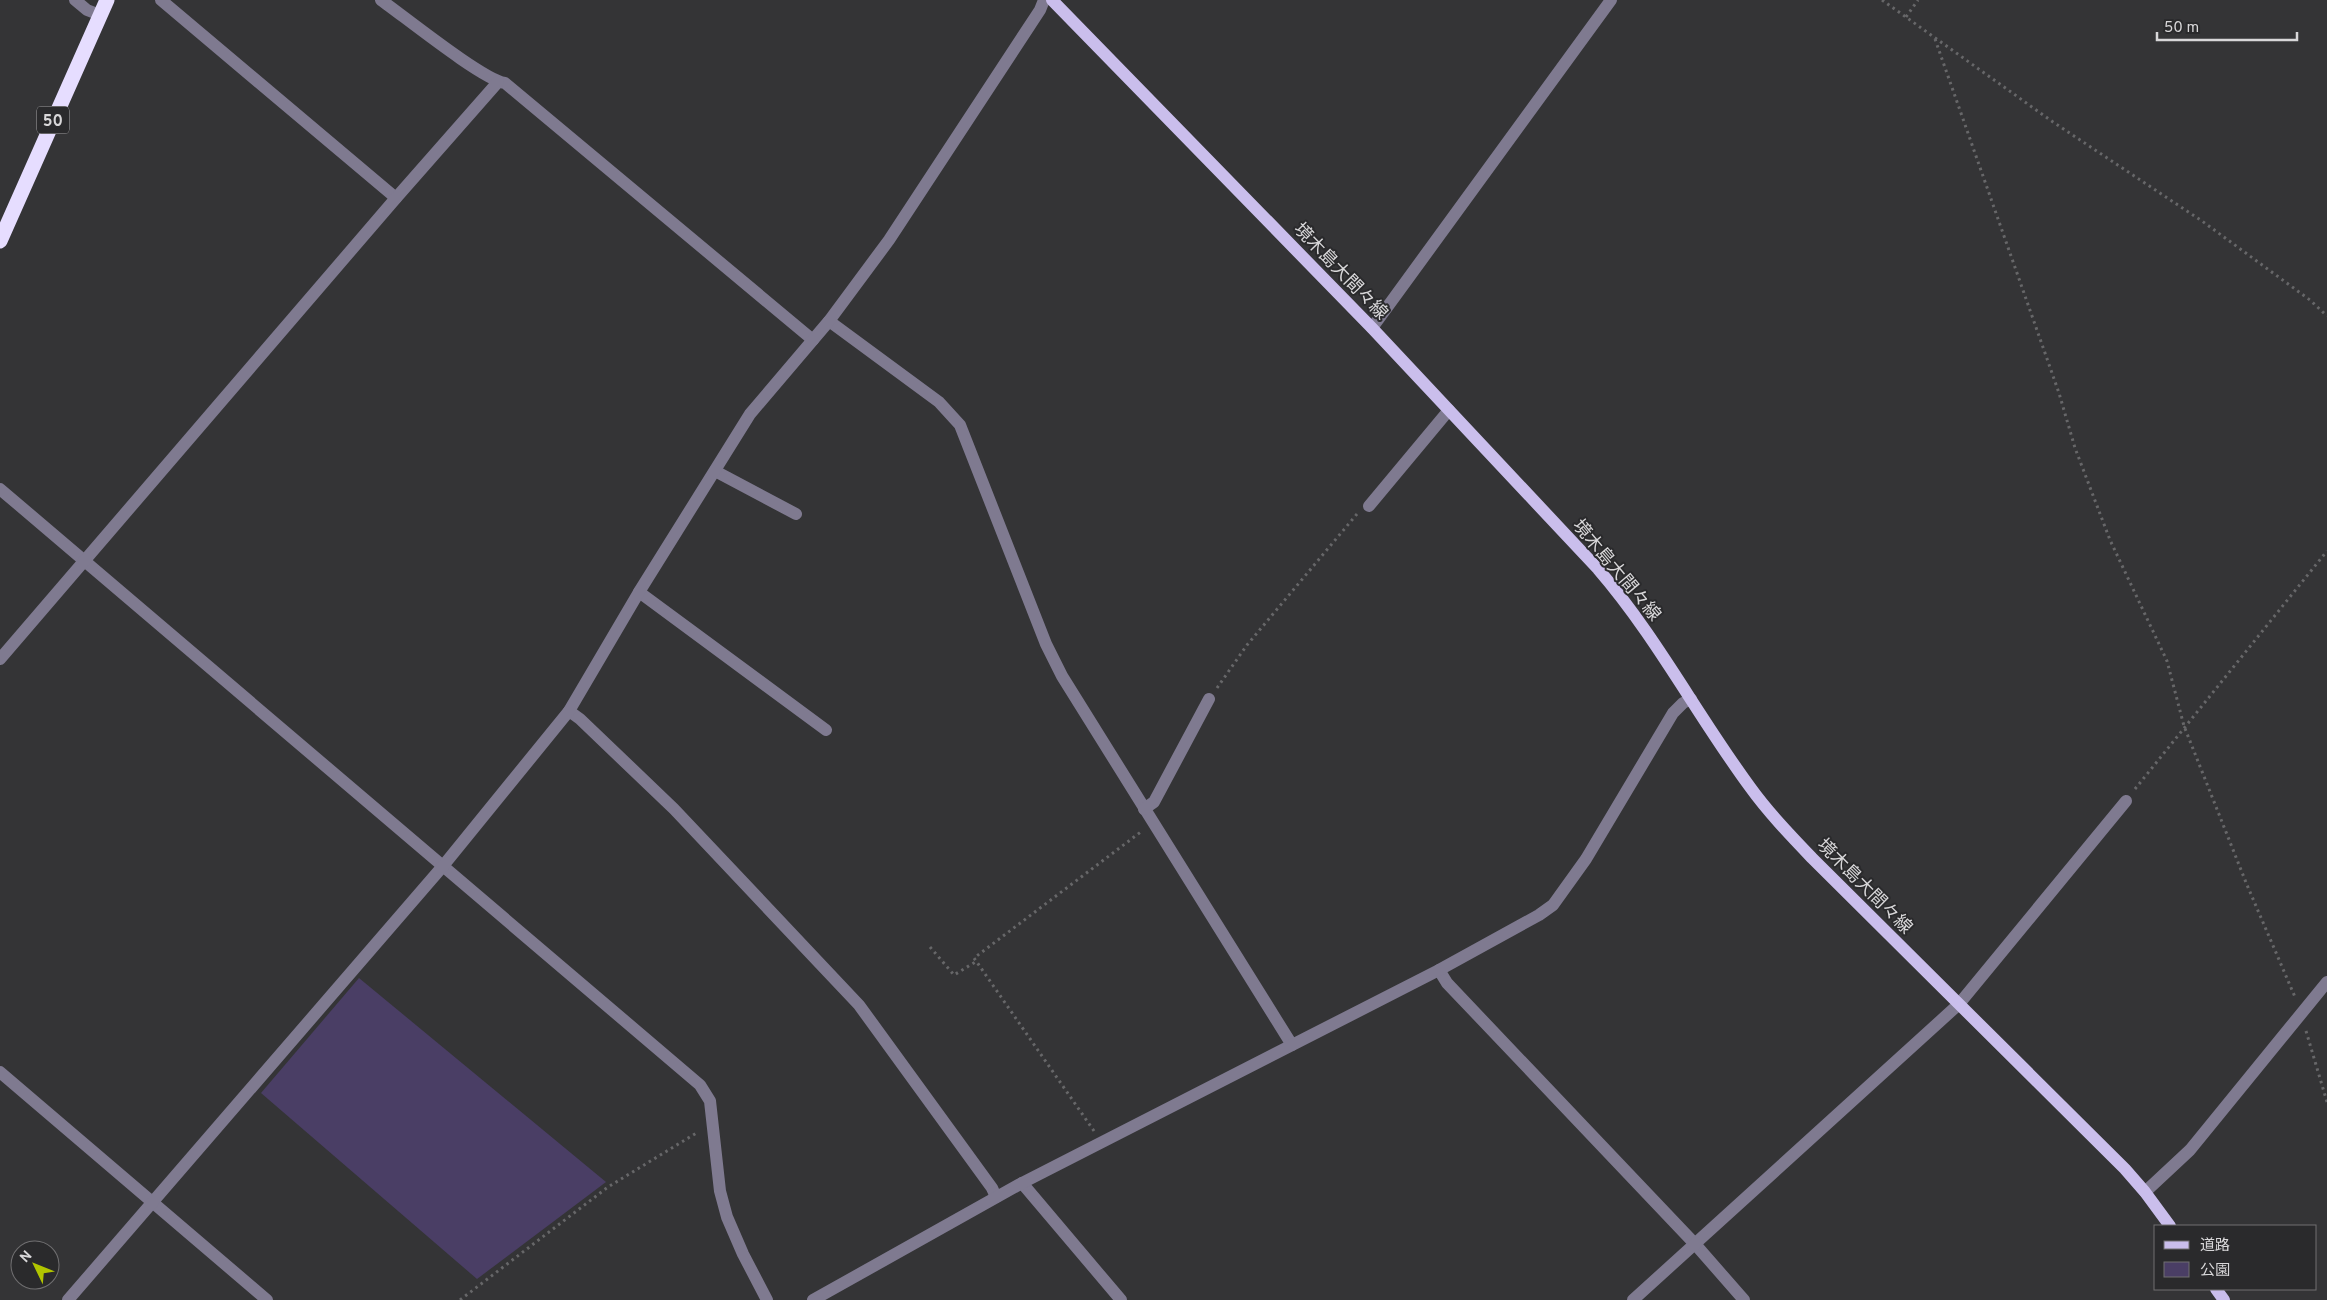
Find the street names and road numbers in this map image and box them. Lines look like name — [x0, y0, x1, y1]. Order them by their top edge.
road number: 50 — [37, 106, 69, 134]
street label: 境木島大間々線 — [1288, 219, 1392, 325]
street label: 境木島大間々線 — [1567, 515, 1665, 627]
street label: 境木島大間々線 — [1811, 834, 1917, 940]

